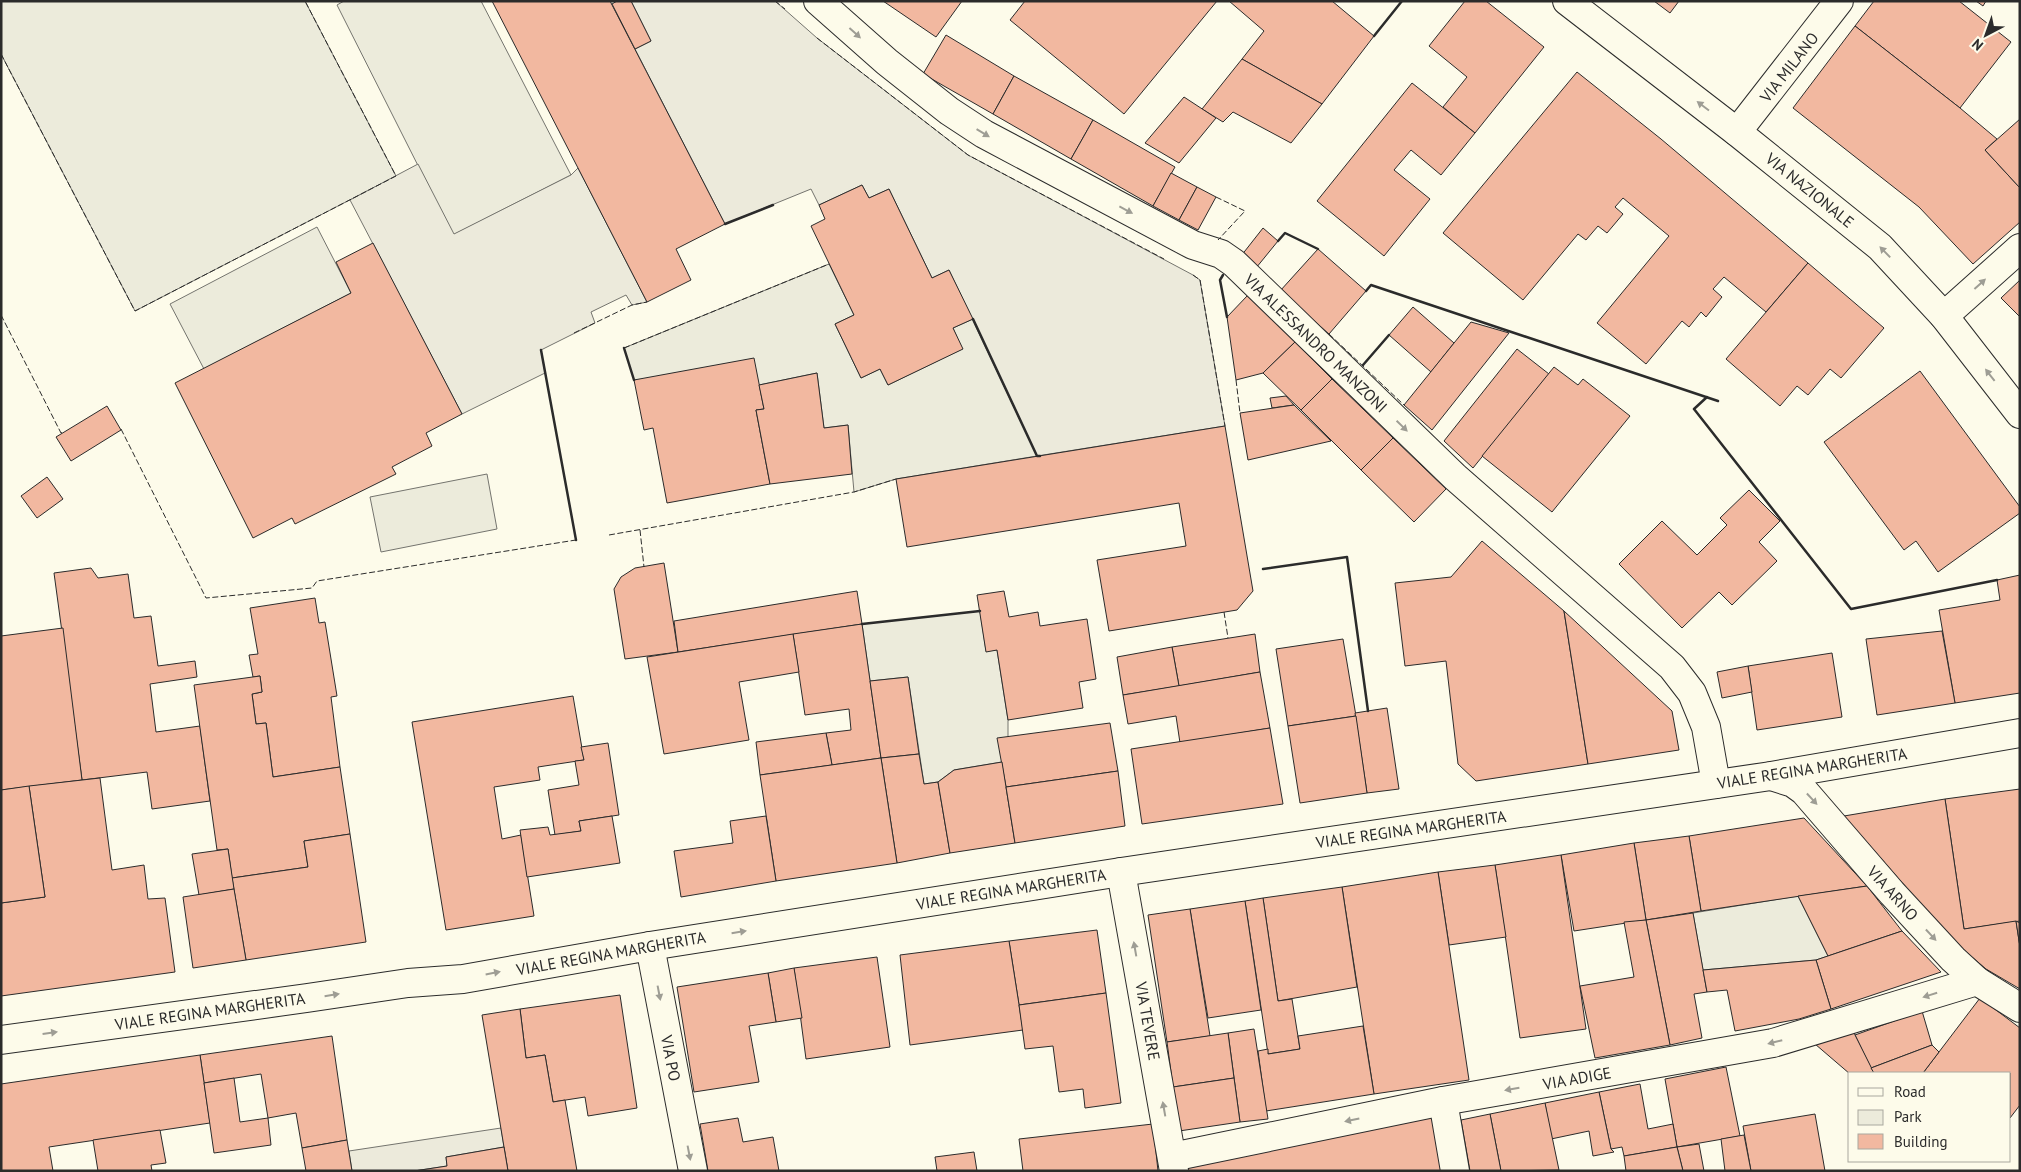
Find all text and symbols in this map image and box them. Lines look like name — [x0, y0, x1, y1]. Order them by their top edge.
north arrow — [1961, 10, 2011, 60]
one-way arrow — [848, 28, 861, 39]
street label: VIA MILANO — [1755, 28, 1823, 107]
text: N — [1968, 35, 1987, 55]
one-way arrow — [1696, 101, 1710, 111]
one-way arrow — [976, 129, 989, 138]
street label: VIA NAZIONALE — [1761, 148, 1858, 232]
one-way arrow — [1119, 206, 1134, 214]
one-way arrow — [1879, 246, 1891, 258]
street label: VIA ALESSANDRO MANZONI — [1239, 269, 1392, 417]
one-way arrow — [1974, 278, 1986, 290]
one-way arrow — [1985, 368, 1995, 382]
one-way arrow — [1396, 420, 1408, 432]
street label: VIALE REGINA MARGHERITA — [1715, 743, 1909, 793]
one-way arrow — [1806, 793, 1818, 805]
street label: VIALE REGINA MARGHERITA — [1314, 806, 1508, 852]
street label: VIA ARNO — [1863, 861, 1923, 925]
street label: VIALE REGINA MARGHERITA — [914, 864, 1108, 914]
street label: VIALE REGINA MARGHERITA — [514, 926, 708, 980]
one-way arrow — [732, 927, 748, 935]
one-way arrow — [1925, 928, 1937, 940]
one-way arrow — [1131, 941, 1139, 957]
one-way arrow — [485, 969, 500, 977]
street label: VIA TEVERE — [1131, 979, 1165, 1062]
one-way arrow — [655, 986, 663, 1001]
street label: VIALE REGINA MARGHERITA — [113, 988, 307, 1034]
one-way arrow — [324, 990, 340, 998]
one-way arrow — [1923, 991, 1938, 999]
one-way arrow — [42, 1029, 58, 1037]
street label: VIA PO — [657, 1032, 685, 1083]
one-way arrow — [1767, 1038, 1782, 1046]
street label: VIA ADIGE — [1540, 1062, 1613, 1094]
legend — [1848, 1072, 2011, 1162]
text: Road — [1894, 1082, 1926, 1101]
one-way arrow — [1503, 1086, 1519, 1094]
one-way arrow — [1159, 1101, 1167, 1117]
text: Park — [1894, 1107, 1922, 1126]
one-way arrow — [1345, 1116, 1360, 1124]
text: Building — [1894, 1132, 1948, 1151]
one-way arrow — [686, 1145, 694, 1161]

